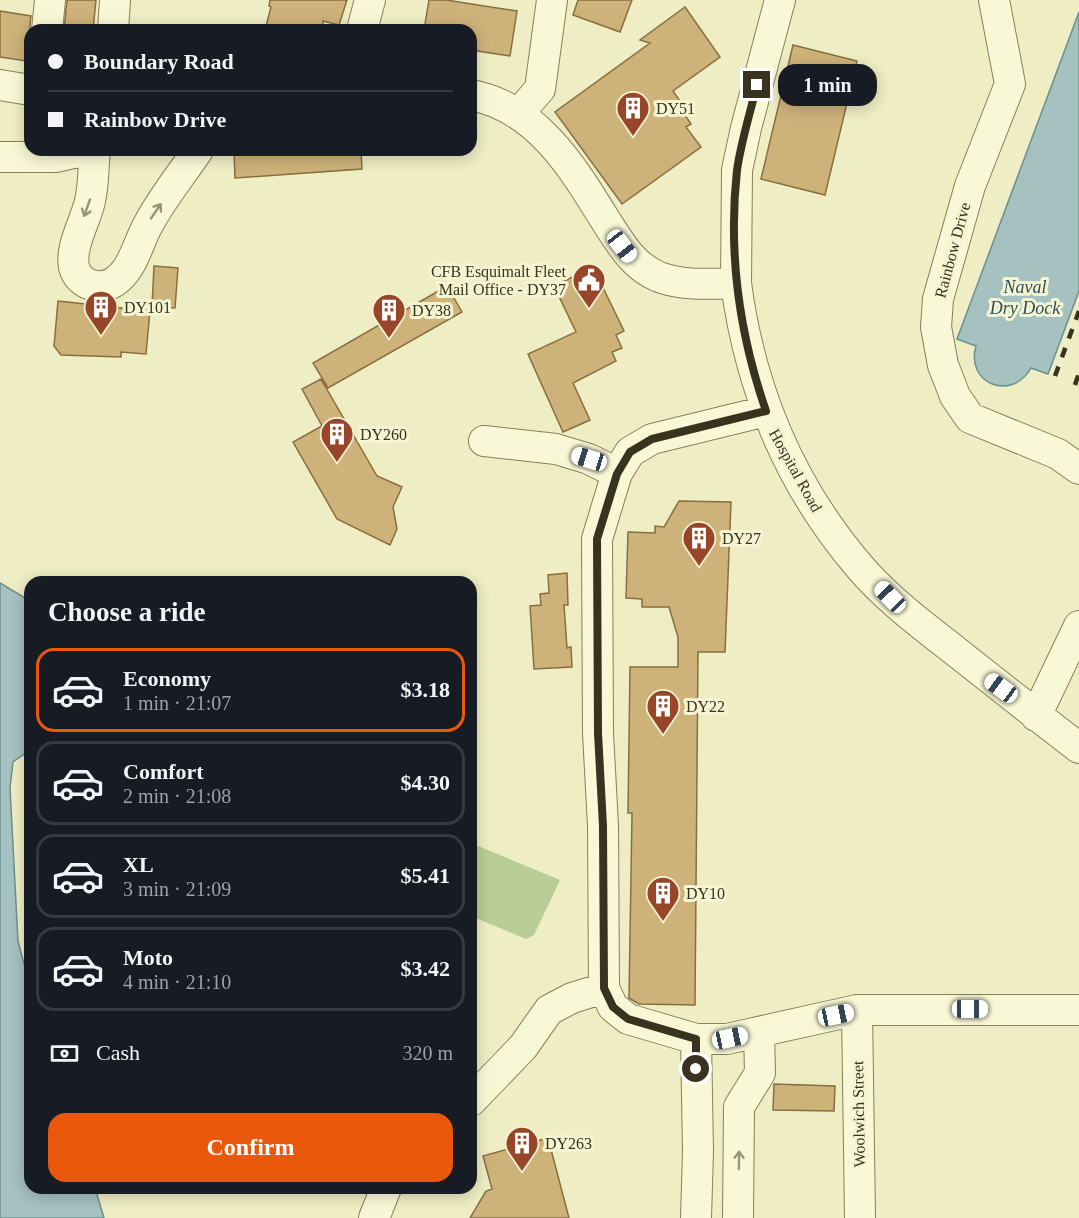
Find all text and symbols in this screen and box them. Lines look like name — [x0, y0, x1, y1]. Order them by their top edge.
text: Boundary Road — [84, 49, 234, 74]
callout: 1 min — [778, 64, 877, 106]
route end — [743, 71, 770, 98]
text: 1 min — [803, 74, 852, 96]
building icon: DY51 — [615, 90, 651, 137]
place label: DY51 — [656, 100, 695, 117]
text: Rainbow Drive — [84, 107, 226, 132]
one-way arrow — [80, 198, 91, 216]
street label: Rainbow Drive — [932, 201, 973, 300]
one-way arrow — [150, 203, 162, 220]
car — [604, 226, 640, 266]
public building icon: CFB Esquimalt Fleet Mail Office - DY37 — [571, 262, 607, 309]
place label: CFB Esquimalt Fleet Mail Office - DY37 — [431, 263, 567, 298]
water label: Naval Dry Dock — [989, 277, 1061, 318]
building icon: DY101 — [83, 289, 119, 336]
building icon: DY38 — [371, 292, 407, 339]
place label: DY101 — [124, 299, 171, 316]
place label: DY38 — [412, 302, 451, 319]
building icon: DY260 — [319, 416, 355, 463]
place label: DY260 — [360, 426, 407, 443]
street label: Hospital Road — [765, 426, 825, 515]
car — [569, 445, 609, 473]
building icon: DY27 — [681, 520, 717, 567]
place label: DY27 — [722, 530, 761, 547]
car — [871, 578, 909, 616]
text: Choose a ride — [48, 597, 206, 627]
icon: car — [51, 663, 105, 717]
text: Economy — [123, 666, 211, 691]
car — [981, 670, 1021, 706]
text: $3.18 — [401, 677, 450, 702]
building icon: DY22 — [645, 688, 681, 735]
text: 1 min · 21:07 — [123, 692, 231, 714]
place label: DY22 — [686, 698, 725, 715]
icon: car — [51, 756, 105, 810]
text: Comfort — [123, 759, 204, 784]
text: $4.30 — [401, 770, 450, 795]
text: 2 min · 21:08 — [123, 785, 231, 807]
icon: car — [51, 849, 105, 903]
text: XL — [123, 852, 154, 877]
text: $5.41 — [401, 863, 450, 888]
building icon: DY10 — [645, 875, 681, 922]
text: 3 min · 21:09 — [123, 878, 231, 900]
place label: DY10 — [686, 885, 725, 902]
icon: car — [51, 942, 105, 996]
text: Moto — [123, 945, 173, 970]
text: $3.42 — [401, 956, 450, 981]
text: 4 min · 21:10 — [123, 971, 231, 993]
car — [952, 1000, 988, 1018]
car — [817, 1002, 855, 1028]
car — [711, 1025, 749, 1051]
icon: cash — [48, 1037, 81, 1070]
text: Cash — [96, 1040, 140, 1065]
text: 320 m — [402, 1042, 453, 1064]
route start — [682, 1055, 709, 1082]
street label: Woolwich Street — [849, 1060, 868, 1167]
button: Confirm — [48, 1113, 453, 1182]
building icon: DY263 — [504, 1125, 540, 1172]
place label: DY263 — [545, 1135, 592, 1152]
one-way arrow — [733, 1150, 745, 1170]

